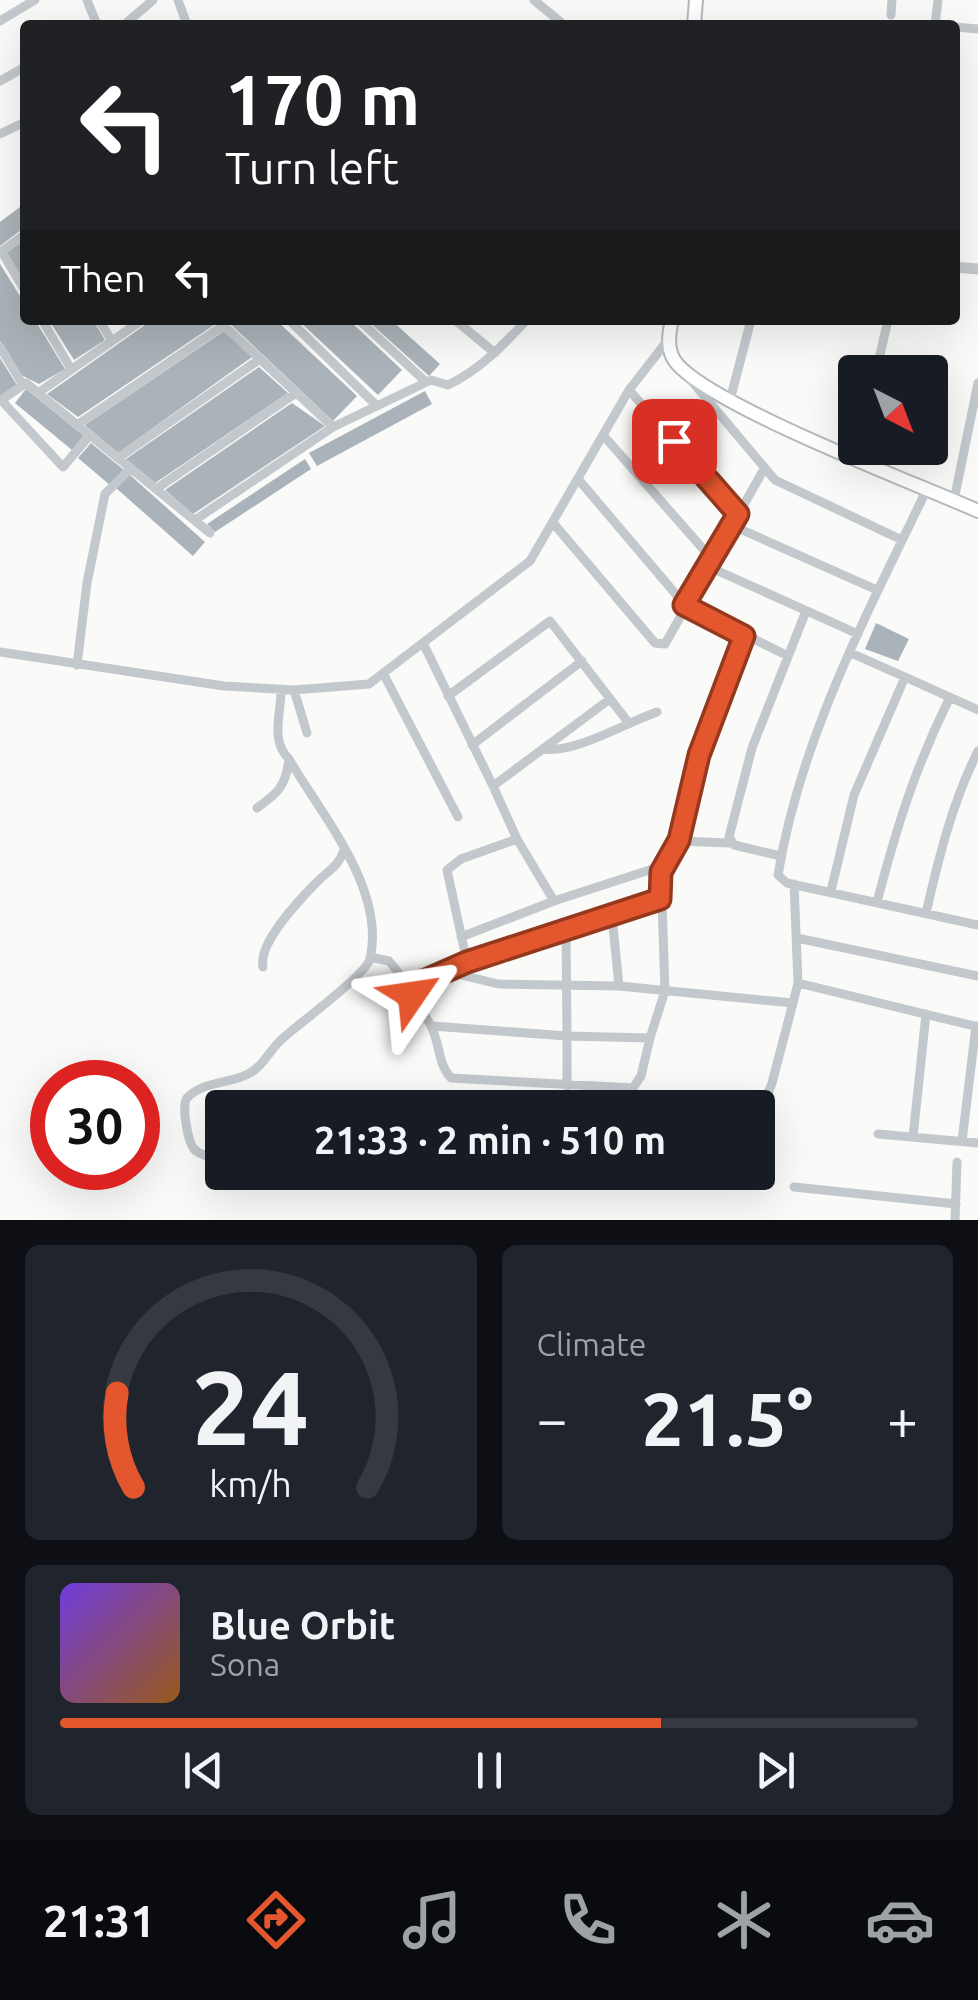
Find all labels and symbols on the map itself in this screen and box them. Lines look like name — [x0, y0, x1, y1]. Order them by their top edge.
north arrow — [838, 355, 948, 465]
pin — [632, 399, 717, 484]
position arrow — [360, 943, 464, 1047]
speed limit sign: 30 — [30, 1060, 160, 1190]

